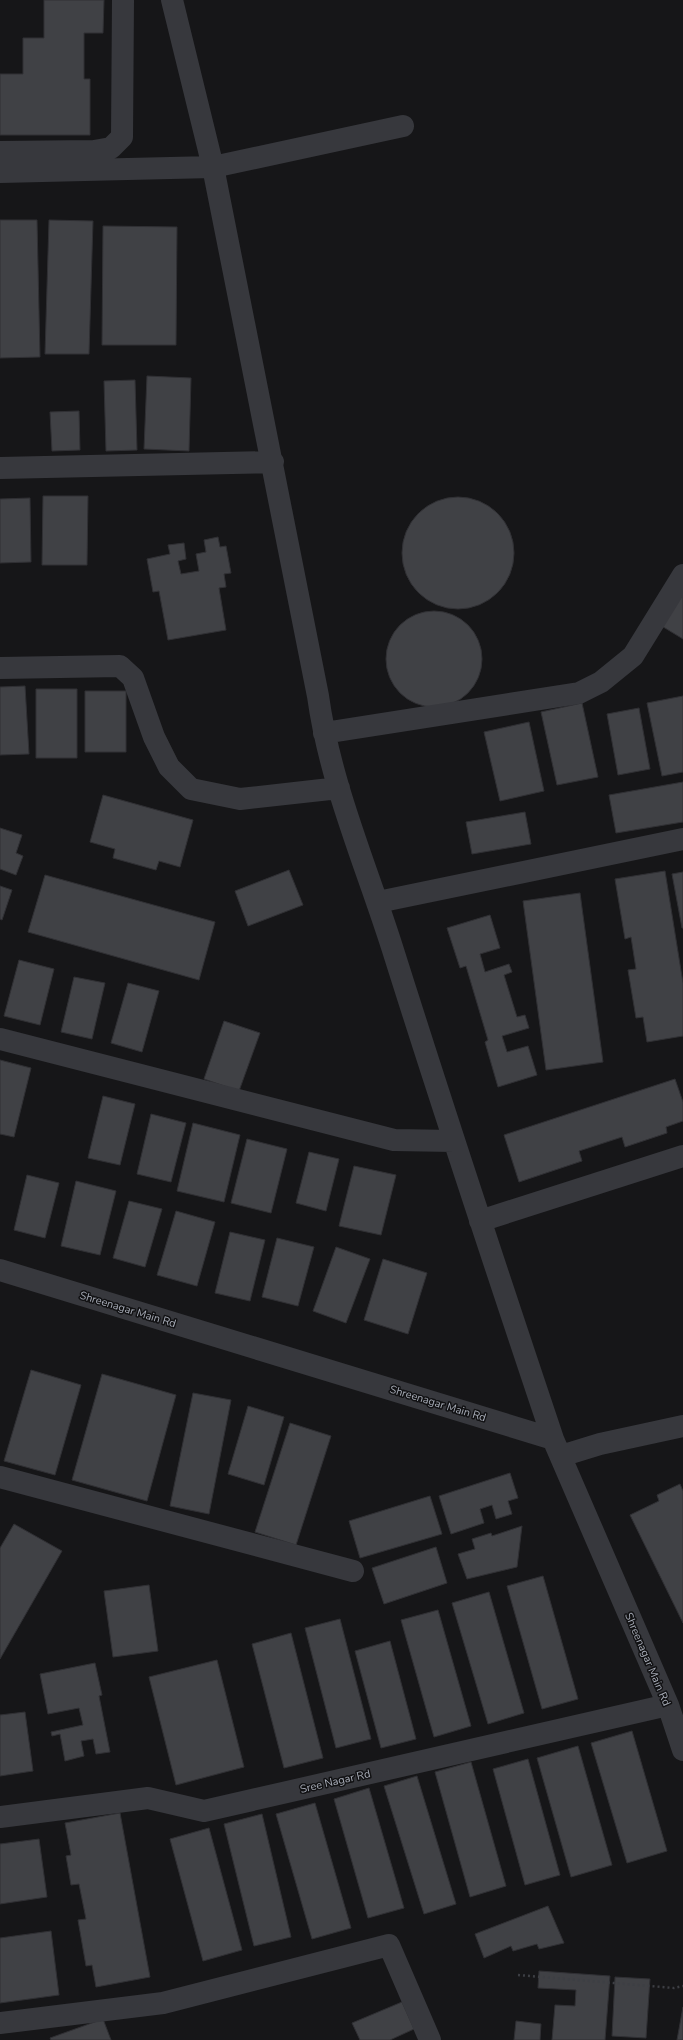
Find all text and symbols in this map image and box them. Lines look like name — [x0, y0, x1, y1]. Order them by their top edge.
street label: Shreenagar Main Rd — [78, 1288, 178, 1331]
street label: Shreenagar Main Rd — [388, 1382, 488, 1425]
street label: Shreenagar Main Rd — [621, 1610, 674, 1708]
street label: Sree Nagar Rd — [298, 1766, 372, 1797]

